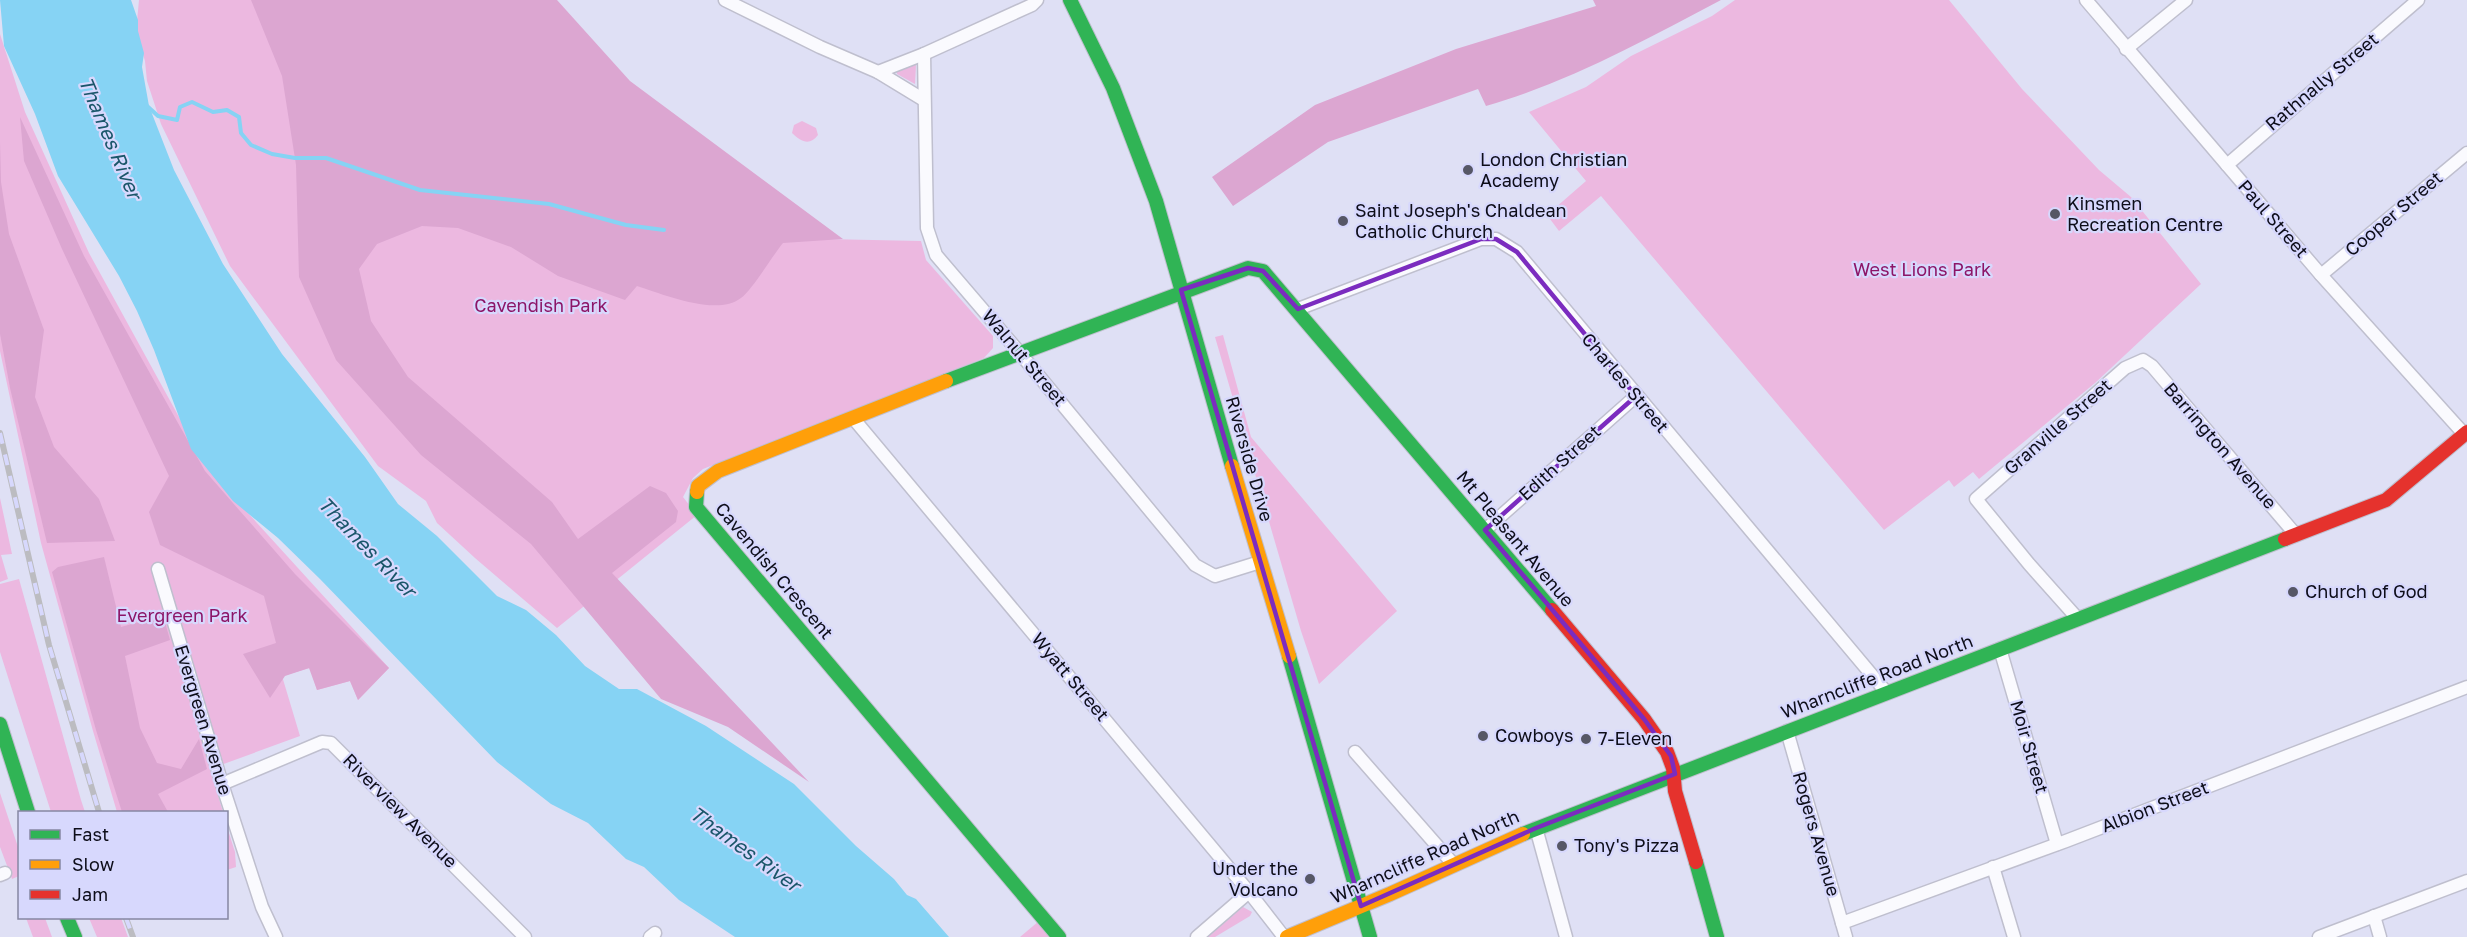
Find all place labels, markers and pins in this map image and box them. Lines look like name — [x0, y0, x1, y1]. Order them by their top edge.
place label: London Christian Academy — [1480, 148, 1627, 191]
marker: London Christian Academy — [1461, 163, 1475, 177]
place label: Kinsmen Recreation Centre — [2067, 192, 2223, 235]
place label: Saint Joseph's Chaldean Catholic Church — [1355, 199, 1567, 242]
marker: Kinsmen Recreation Centre — [2048, 207, 2062, 221]
marker: Saint Joseph's Chaldean Catholic Church — [1336, 214, 1350, 228]
place label: Church of God — [2305, 580, 2428, 602]
marker: Church of God — [2286, 585, 2300, 599]
place label: Cowboys — [1495, 724, 1574, 746]
place label: 7-Eleven — [1598, 727, 1672, 749]
marker: Cowboys — [1476, 729, 1490, 743]
marker: 7-Eleven — [1579, 732, 1593, 746]
place label: Tony's Pizza — [1574, 834, 1679, 856]
marker: Tony's Pizza — [1555, 839, 1569, 853]
place label: Under the Volcano — [1212, 857, 1298, 900]
marker: Under the Volcano — [1303, 872, 1317, 886]

